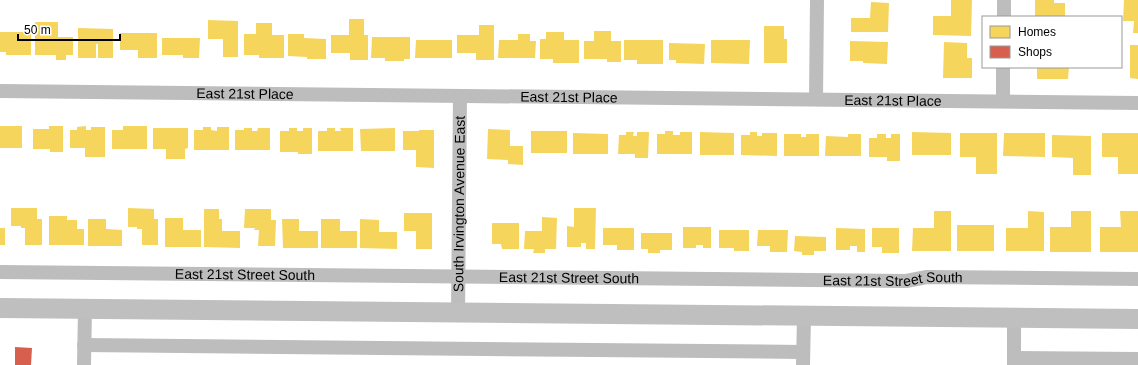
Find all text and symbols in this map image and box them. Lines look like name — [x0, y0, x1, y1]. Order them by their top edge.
scale bar — [18, 16, 120, 42]
legend — [982, 16, 1122, 68]
text: 50 m — [24, 23, 51, 37]
text: Homes — [1018, 25, 1056, 39]
text: Shops — [1018, 45, 1052, 59]
street label: East 21st Place — [196, 85, 294, 102]
street label: East 21st Place — [520, 88, 618, 106]
street label: East 21st Place — [844, 92, 942, 109]
street label: South Irvington Avenue East — [450, 116, 468, 292]
street label: East 21st Street South — [175, 266, 315, 283]
street label: East 21st Street South — [499, 269, 639, 286]
street label: East 21st Street South — [823, 269, 963, 289]

